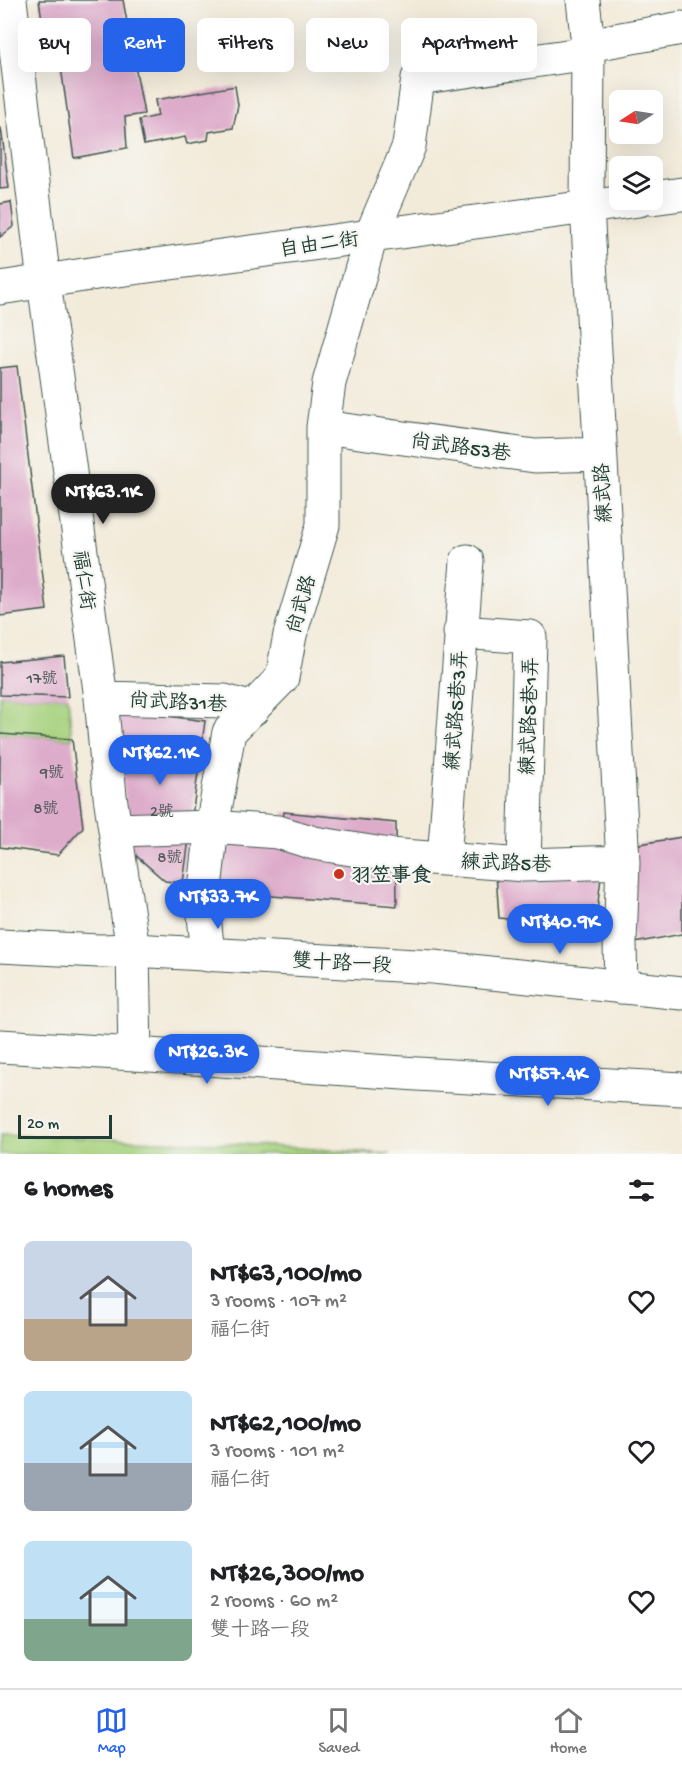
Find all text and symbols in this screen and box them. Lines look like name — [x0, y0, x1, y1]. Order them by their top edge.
chip: Buy — [18, 18, 91, 72]
chip: Rent — [103, 18, 185, 72]
chip: Filters — [197, 18, 294, 72]
chip: New — [306, 18, 389, 72]
chip: Apartment — [401, 18, 537, 72]
north arrow — [609, 90, 663, 144]
map controls — [609, 90, 663, 210]
button: layers — [609, 156, 663, 210]
street label: 自由二街 — [278, 228, 361, 263]
street label: 尚武路53巷 — [409, 429, 513, 468]
street label: 練武路 — [590, 461, 619, 523]
pin: NT$63.1K — [41, 474, 165, 525]
text: NT$63.1K — [65, 482, 141, 505]
street label: 福仁街 — [66, 549, 98, 612]
street label: 尚武路 — [282, 571, 323, 637]
street label: 練武路5巷3弄 — [441, 649, 474, 771]
street label: 練武路5巷1弄 — [516, 656, 545, 776]
house number: 17號 — [26, 670, 57, 690]
street label: 尚武路31巷 — [128, 688, 229, 719]
pin: NT$62.1K — [98, 735, 222, 786]
text: NT$62.1K — [122, 743, 198, 766]
house number: 9號 — [39, 764, 64, 784]
house number: 8號 — [34, 800, 58, 820]
house number: 2號 — [150, 803, 174, 823]
house number: 8號 — [158, 849, 182, 869]
street label: 練武路5巷 — [460, 850, 553, 879]
place label: 羽笠事食 — [351, 864, 431, 889]
marker: 羽笠事食 — [332, 867, 346, 881]
pin: NT$33.7K — [156, 879, 280, 930]
text: NT$33.7K — [179, 887, 257, 910]
pin: NT$40.9K — [498, 904, 622, 955]
text: NT$40.9K — [521, 912, 599, 935]
street label: 雙十路一段 — [291, 949, 392, 980]
pin: NT$26.3K — [145, 1034, 269, 1085]
text: NT$26.3K — [168, 1042, 246, 1065]
pin: NT$57.4K — [486, 1056, 610, 1107]
text: NT$57.4K — [509, 1064, 587, 1087]
scale bar — [18, 1112, 112, 1140]
text: 20 m — [27, 1116, 59, 1135]
icon: filters — [625, 1174, 658, 1207]
text: 6 homes — [24, 1175, 112, 1206]
text: NT$63,100/mo — [210, 1260, 362, 1291]
icon: home — [72, 1265, 144, 1337]
icon: heart — [625, 1285, 658, 1318]
text: 3 rooms · 107 m² — [210, 1291, 347, 1314]
text: 福仁街 — [210, 1320, 270, 1343]
text: NT$62,100/mo — [210, 1410, 361, 1441]
icon: home — [72, 1415, 144, 1487]
icon: heart — [625, 1435, 658, 1468]
text: 3 rooms · 101 m² — [210, 1441, 345, 1464]
text: 福仁街 — [210, 1470, 270, 1493]
text: NT$26,300/mo — [210, 1560, 364, 1591]
icon: home — [72, 1565, 144, 1637]
icon: heart — [625, 1585, 658, 1618]
text: 2 rooms · 60 m² — [210, 1591, 338, 1614]
text: 雙十路一段 — [210, 1620, 310, 1643]
tab: Map — [95, 1704, 128, 1759]
tab: Saved — [318, 1704, 359, 1759]
tab: Home — [550, 1704, 587, 1759]

